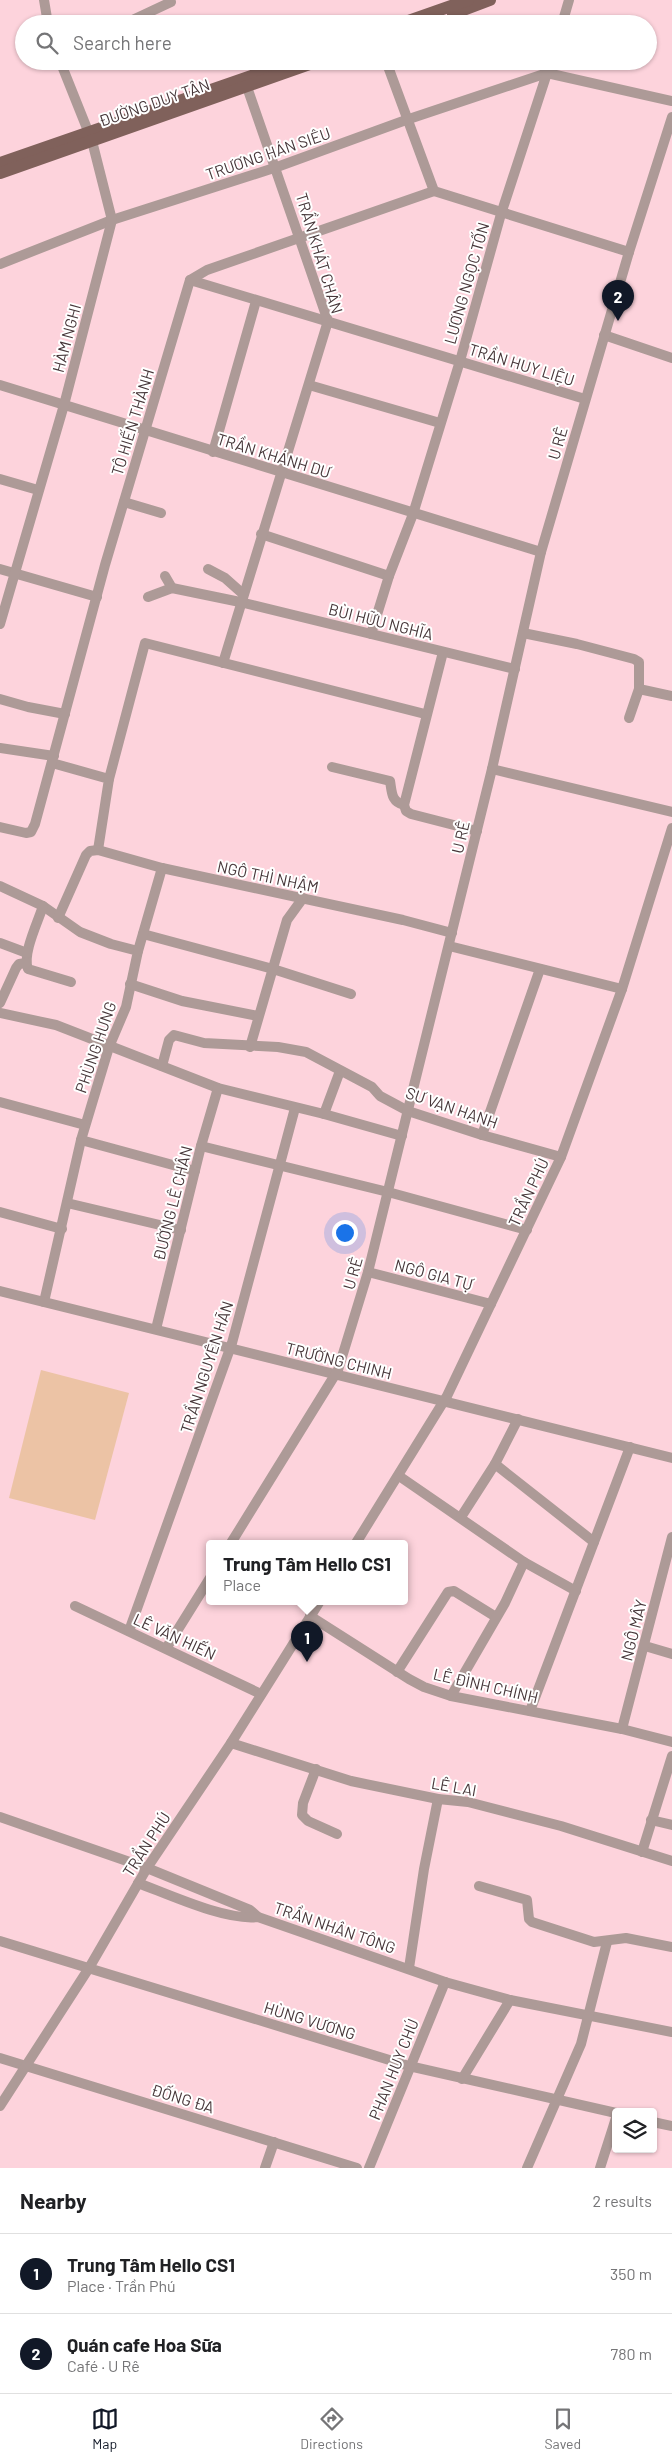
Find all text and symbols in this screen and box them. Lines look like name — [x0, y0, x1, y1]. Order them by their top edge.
search box — [15, 15, 657, 70]
icon: search — [33, 29, 61, 57]
text: Search here — [73, 31, 172, 54]
street label: ĐƯỜNG DUY TÂN — [96, 74, 212, 130]
street label: TRƯƠNG HÁN SIÊU — [203, 123, 333, 183]
street label: TRẦN KHÁT CHÂN — [293, 190, 347, 316]
street label: LƯƠNG NGỌC TỐN — [440, 220, 492, 346]
pin: 2 — [602, 280, 634, 321]
street label: HÀM NGHI — [48, 302, 84, 374]
street label: TRẦN HUY LIỆU — [467, 339, 577, 389]
street label: TÔ HIẾN THÀNH — [107, 366, 157, 478]
street label: U RÊ — [543, 424, 571, 462]
street label: TRẦN KHÁNH DƯ — [215, 429, 335, 482]
street label: BÙI HỮU NGHĨA — [327, 599, 436, 643]
street label: U RÊ — [447, 819, 473, 855]
street label: NGÔ THÌ NHẬM — [216, 856, 320, 896]
street label: PHÙNG HƯNG — [70, 999, 120, 1095]
street label: SƯ VẠN HẠNH — [403, 1082, 501, 1132]
street label: ĐƯỜNG LÊ CHÂN — [149, 1144, 195, 1262]
street label: TRẦN PHÚ — [504, 1155, 552, 1229]
your location — [332, 1220, 358, 1246]
street label: U RÊ — [338, 1254, 366, 1292]
street label: NGÔ GIA TỰ — [393, 1254, 477, 1294]
street label: TRẦN NGUYÊN HÃN — [176, 1299, 236, 1435]
street label: TRƯỜNG CHINH — [284, 1338, 394, 1382]
popup — [206, 1540, 408, 1605]
text: Trung Tâm Hello CS1 — [223, 1552, 391, 1575]
text: Place — [223, 1575, 261, 1594]
street label: NGÔ MÂY — [616, 1597, 650, 1663]
street label: LÊ VĂN HIẾN — [131, 1609, 219, 1663]
pin: 1 — [291, 1621, 323, 1662]
street label: LÊ ĐÌNH CHÍNH — [432, 1664, 540, 1706]
street label: LÊ LAI — [430, 1773, 478, 1799]
street label: TRẦN PHÚ — [118, 1808, 174, 1880]
street label: TRẦN NHÂN TÔNG — [272, 1897, 398, 1957]
street label: HÙNG VƯƠNG — [262, 1997, 358, 2043]
street label: PHAN HUY CHÚ — [364, 2016, 422, 2122]
street label: ĐỐNG ĐA — [149, 2079, 217, 2117]
map controls — [612, 2108, 657, 2153]
button: layers — [612, 2108, 657, 2153]
text: Nearby — [20, 2188, 86, 2213]
text: 2 results — [593, 2191, 652, 2210]
text: Trung Tâm Hello CS1 — [67, 2253, 235, 2276]
text: 1 — [33, 2264, 39, 2283]
text: 350 m — [610, 2264, 652, 2283]
text: Place · Trần Phú — [67, 2276, 176, 2295]
text: Quán cafe Hoa Sữa — [67, 2333, 222, 2356]
text: 2 — [32, 2344, 40, 2363]
text: 780 m — [611, 2344, 652, 2363]
text: Café · U Rê — [67, 2356, 140, 2375]
tab: Map — [91, 2405, 119, 2452]
tab: Directions — [300, 2405, 363, 2452]
tab: Saved — [544, 2405, 581, 2452]

